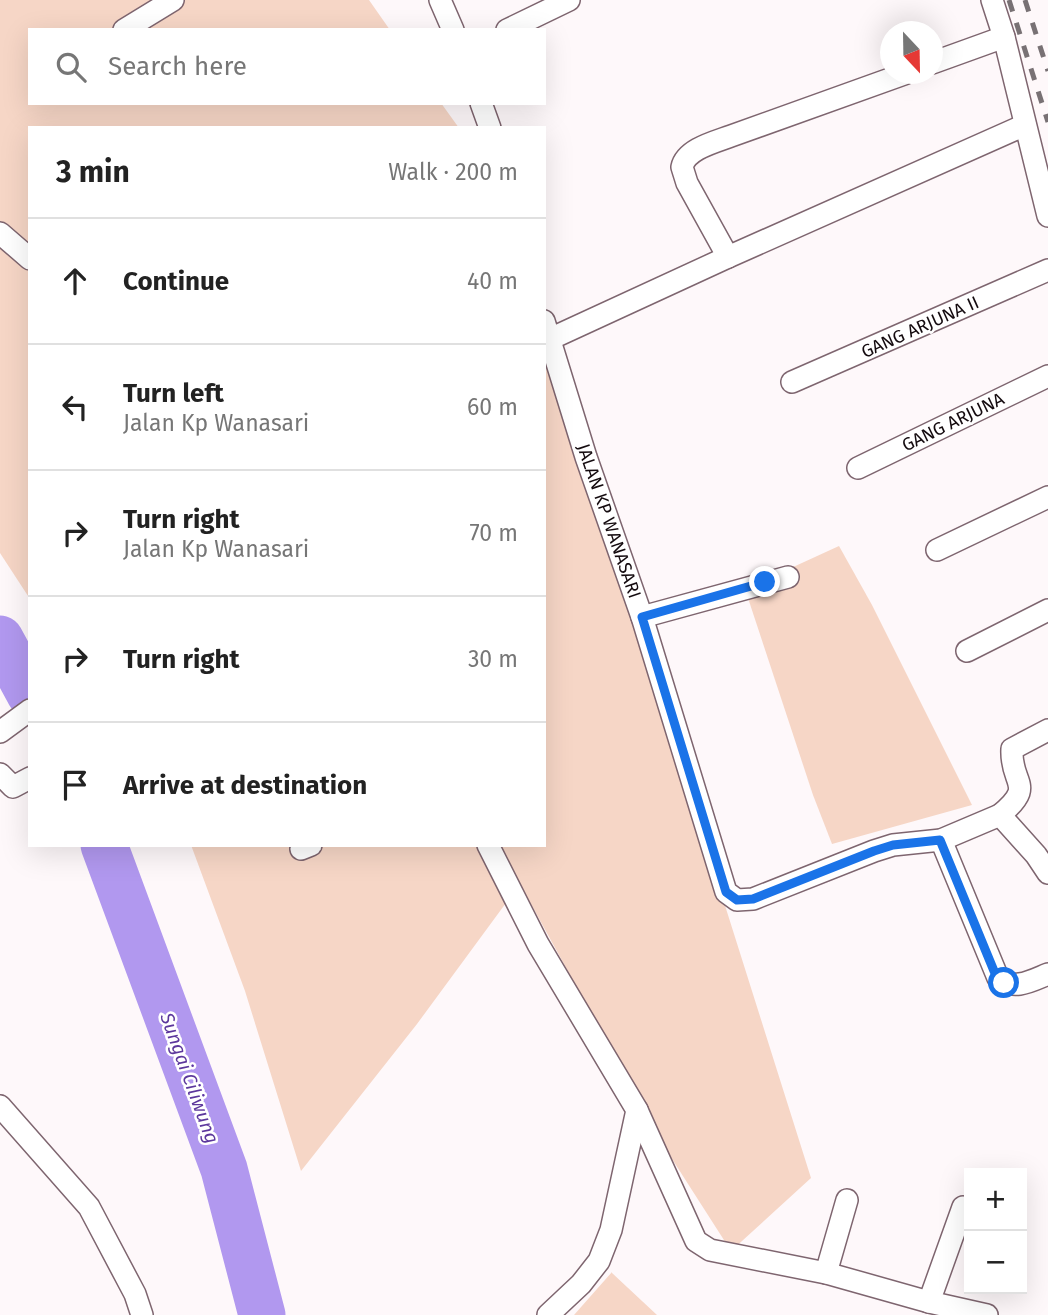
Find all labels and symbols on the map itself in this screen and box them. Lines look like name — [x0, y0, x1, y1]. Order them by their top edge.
north arrow — [880, 21, 943, 84]
street label: GANG ARJUNA II — [858, 291, 982, 363]
street label: GANG ARJUNA — [898, 387, 1008, 456]
street label: JALAN KP WANASARI — [572, 441, 646, 601]
route end — [749, 566, 780, 597]
route start — [988, 967, 1019, 998]
water label: Sungai Ciliwung — [155, 1009, 224, 1147]

